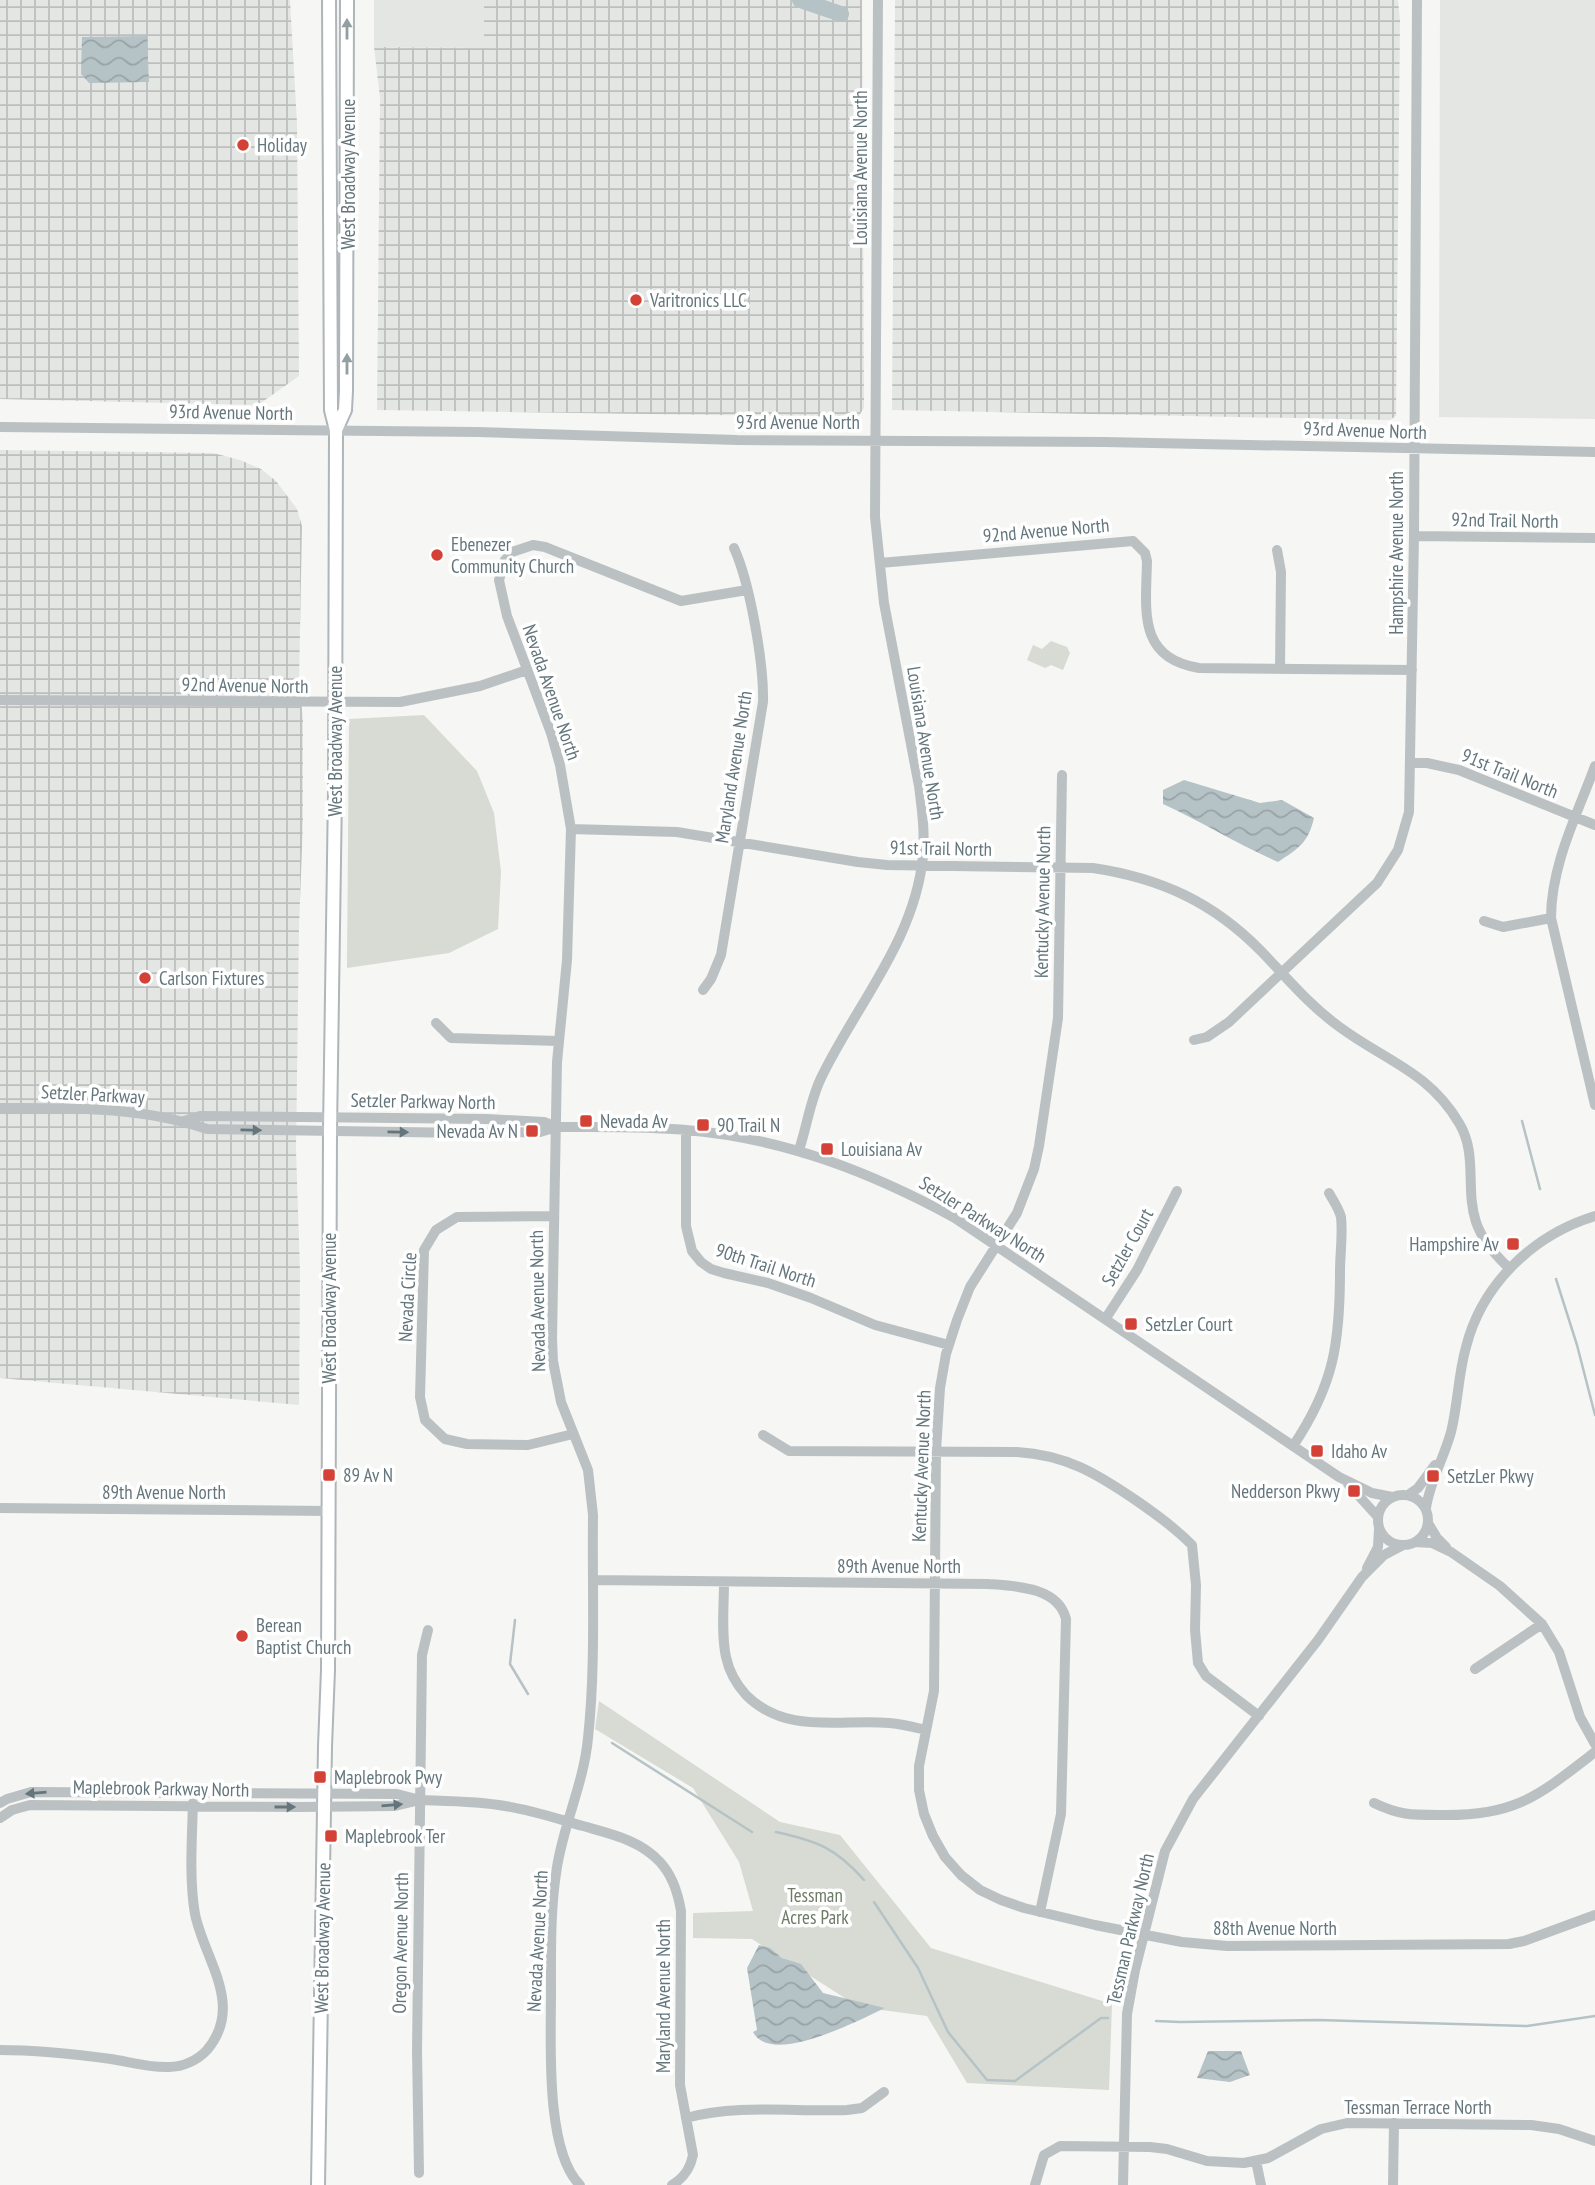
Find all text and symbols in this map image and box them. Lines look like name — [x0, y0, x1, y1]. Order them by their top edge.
one-way arrow — [341, 18, 353, 40]
street label: Louisiana Avenue North — [848, 91, 872, 245]
street label: West Broadway Avenue — [336, 98, 360, 249]
place label: Holiday — [257, 133, 308, 157]
marker: Holiday — [235, 137, 251, 153]
place label: Varitronics LLC — [649, 288, 747, 312]
marker: Varitronics LLC — [628, 292, 644, 308]
one-way arrow — [341, 353, 353, 375]
street label: 93rd Avenue North — [169, 399, 293, 425]
street label: 93rd Avenue North — [736, 410, 860, 434]
street label: 93rd Avenue North — [1303, 416, 1427, 444]
street label: Hampshire Avenue North — [1384, 471, 1408, 635]
street label: 92nd Trail North — [1451, 507, 1559, 533]
street label: 92nd Avenue North — [982, 513, 1110, 547]
place label: Ebenezer Community Church — [451, 532, 574, 578]
marker: Ebenezer Community Church — [429, 547, 445, 563]
street label: Nevada Avenue North — [518, 621, 586, 763]
street label: West Broadway Avenue — [323, 665, 347, 816]
street label: Louisiana Avenue North — [902, 665, 950, 821]
street label: 92nd Avenue North — [181, 672, 309, 698]
street label: Maryland Avenue North — [709, 689, 757, 845]
street label: 91st Trail North — [1458, 743, 1562, 803]
street label: Kentucky Avenue North — [1029, 826, 1055, 978]
street label: 91st Trail North — [890, 835, 992, 861]
place label: Carlson Fixtures — [159, 966, 264, 990]
marker: Carlson Fixtures — [137, 970, 153, 986]
street label: Setzler Parkway — [41, 1079, 146, 1109]
street label: Setzler Parkway North — [350, 1088, 496, 1114]
place label: Nevada Av — [600, 1109, 668, 1133]
marker: Nevada Av — [578, 1113, 594, 1129]
place label: 90 Trail N — [717, 1113, 780, 1137]
marker: 90 Trail N — [695, 1117, 711, 1133]
place label: Nevada Av N — [436, 1119, 518, 1143]
marker: Nevada Av N — [524, 1123, 540, 1139]
one-way arrow — [240, 1124, 262, 1136]
one-way arrow — [387, 1126, 409, 1138]
place label: Louisiana Av — [841, 1137, 923, 1161]
marker: Louisiana Av — [819, 1141, 835, 1157]
street label: Setzler Parkway North — [915, 1170, 1051, 1268]
street label: Setzler Court — [1096, 1203, 1158, 1290]
street label: Nevada Avenue North — [524, 1230, 550, 1372]
street label: West Broadway Avenue — [317, 1232, 341, 1383]
place label: Hampshire Av — [1409, 1232, 1500, 1256]
marker: Hampshire Av — [1505, 1236, 1521, 1252]
street label: 90th Trail North — [713, 1237, 819, 1293]
street label: Nevada Circle — [393, 1251, 421, 1342]
place label: SetzLer Court — [1145, 1312, 1233, 1336]
marker: SetzLer Court — [1123, 1316, 1139, 1332]
street label: Kentucky Avenue North — [906, 1389, 936, 1543]
place label: Idaho Av — [1331, 1439, 1388, 1463]
marker: Idaho Av — [1309, 1443, 1325, 1459]
place label: 89 Av N — [343, 1463, 393, 1487]
place label: SetzLer Pkwy — [1447, 1464, 1534, 1488]
marker: 89 Av N — [321, 1467, 337, 1483]
marker: SetzLer Pkwy — [1425, 1468, 1441, 1484]
place label: Nedderson Pkwy — [1231, 1479, 1341, 1503]
street label: 89th Avenue North — [102, 1480, 226, 1504]
marker: Nedderson Pkwy — [1346, 1483, 1362, 1499]
street label: 89th Avenue North — [837, 1554, 961, 1578]
place label: Berean Baptist Church — [256, 1613, 351, 1659]
marker: Berean Baptist Church — [234, 1628, 250, 1644]
place label: Maplebrook Pwy — [334, 1765, 443, 1789]
marker: Maplebrook Pwy — [312, 1769, 328, 1785]
street label: Maplebrook Parkway North — [73, 1774, 249, 1802]
one-way arrow — [24, 1788, 46, 1799]
one-way arrow — [381, 1799, 403, 1810]
one-way arrow — [275, 1801, 297, 1813]
place label: Maplebrook Ter — [345, 1824, 446, 1848]
marker: Maplebrook Ter — [323, 1828, 339, 1844]
street label: Tessman Parkway North — [1101, 1851, 1159, 2007]
street label: West Broadway Avenue — [309, 1862, 335, 2014]
street label: Nevada Avenue North — [521, 1870, 553, 2012]
street label: Oregon Avenue North — [387, 1872, 413, 2014]
park label: Tessman Acres Park — [781, 1883, 849, 1929]
street label: 88th Avenue North — [1213, 1916, 1337, 1940]
street label: Maryland Avenue North — [651, 1919, 675, 2073]
street label: Tessman Terrace North — [1344, 2095, 1492, 2119]

